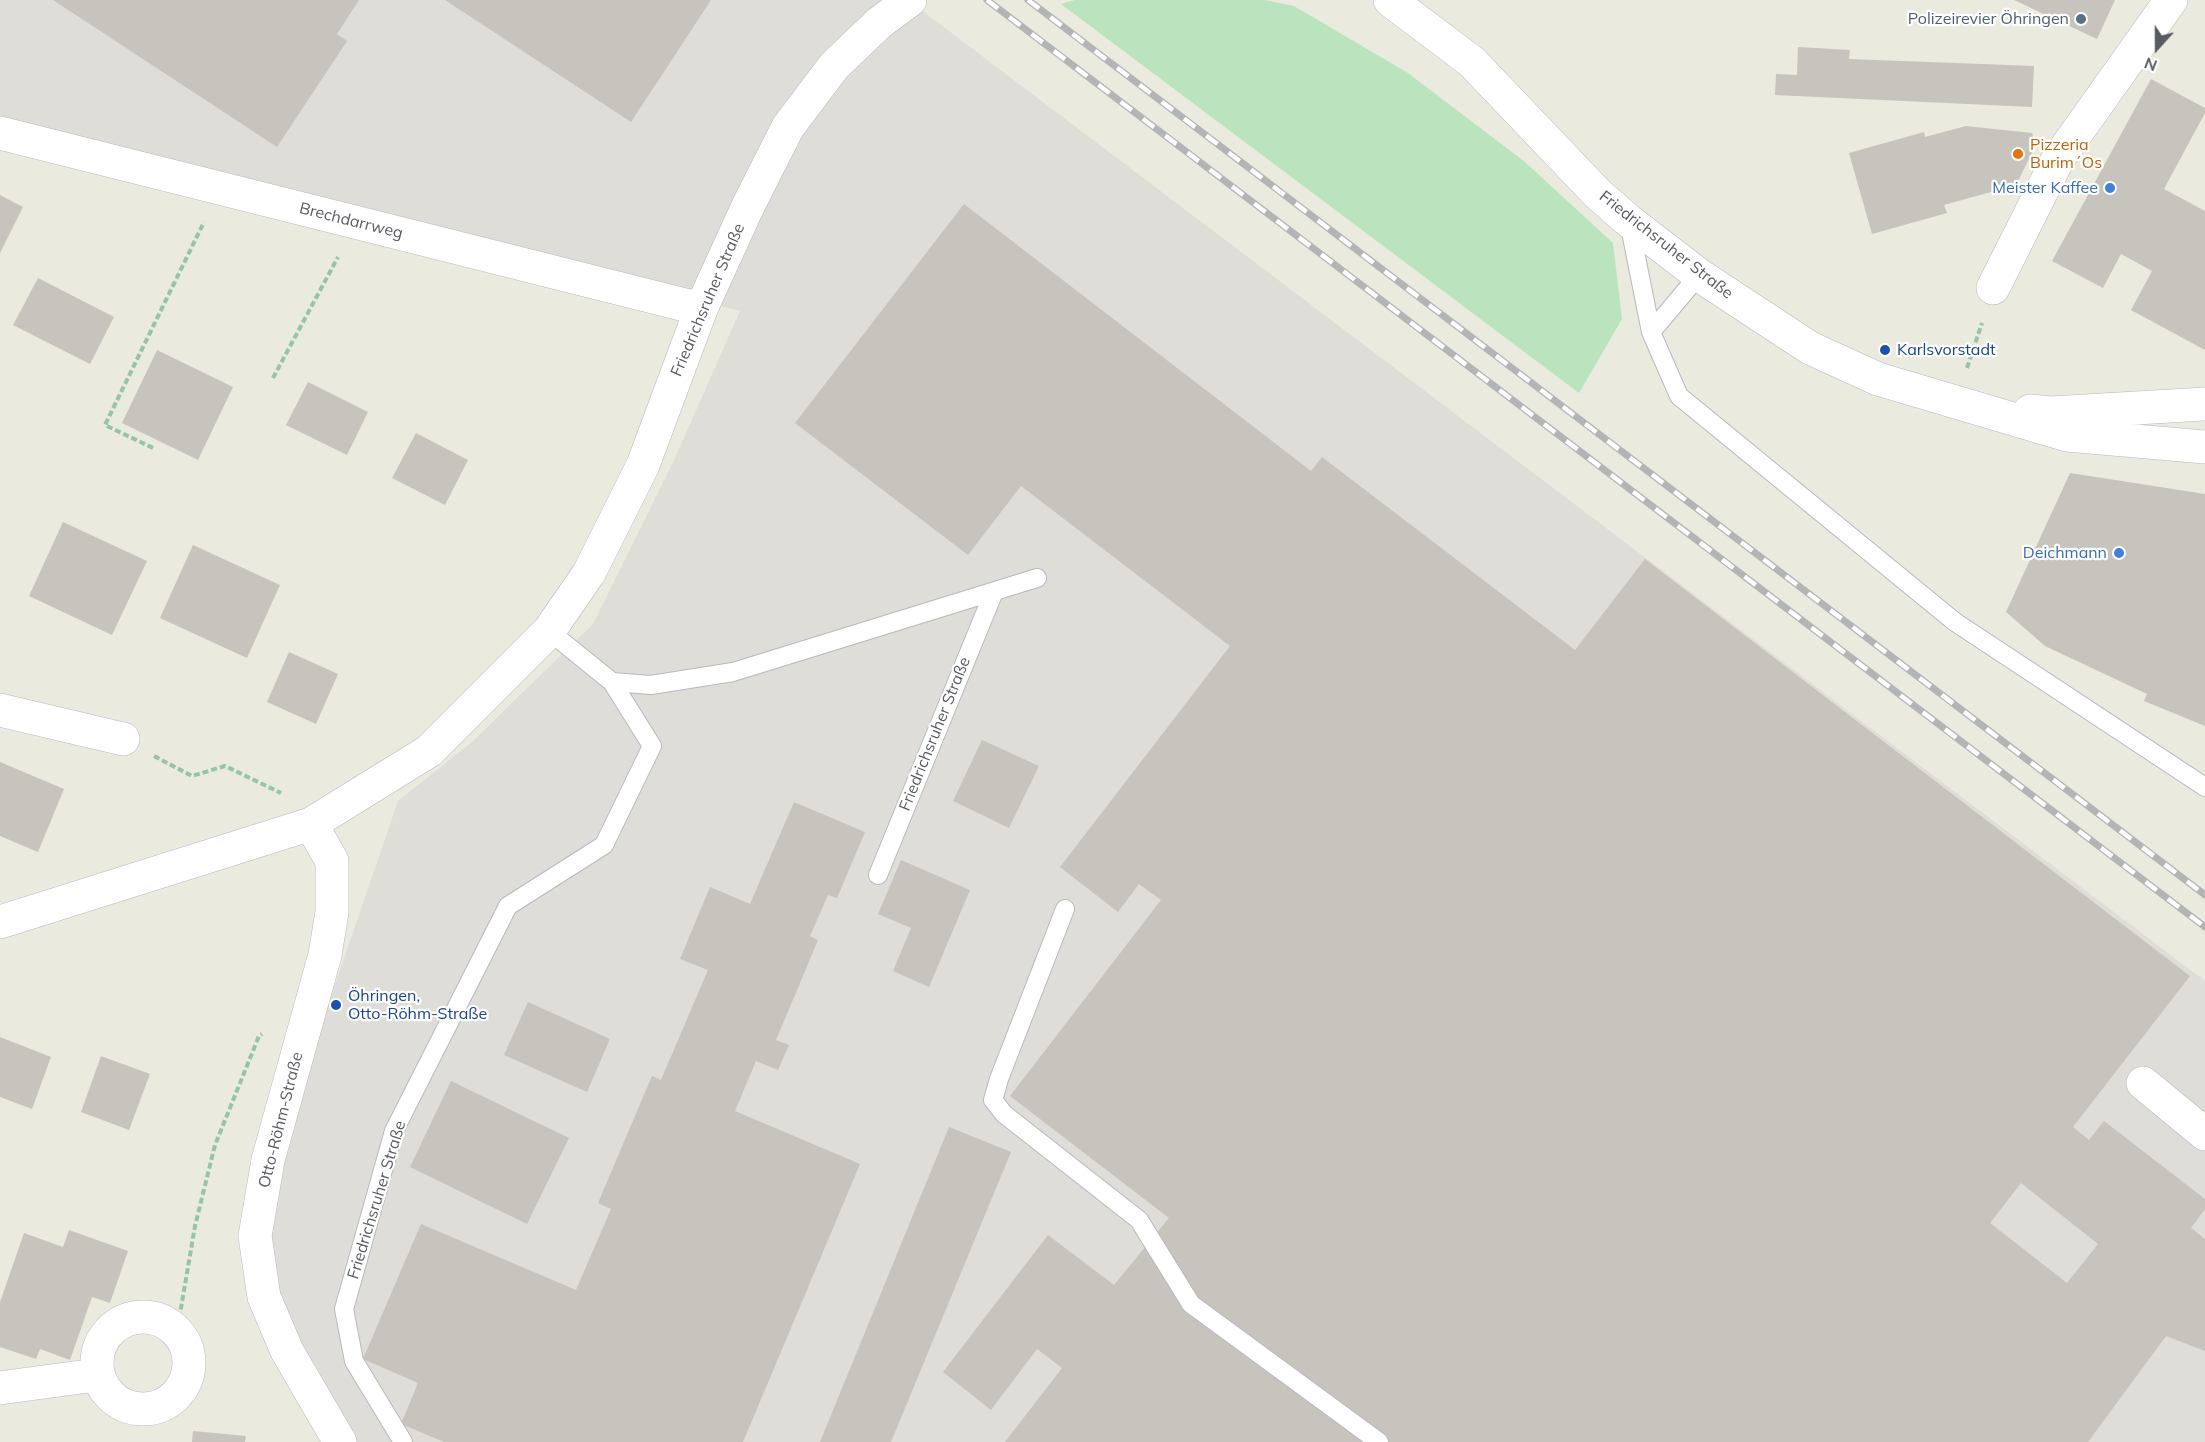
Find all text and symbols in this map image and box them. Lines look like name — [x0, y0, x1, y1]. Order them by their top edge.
place label: Polizeirevier Öhringen — [1908, 9, 2069, 29]
marker: Polizeirevier Öhringen — [2074, 12, 2088, 26]
north arrow — [2127, 18, 2187, 78]
text: N — [2141, 53, 2160, 76]
place label: Pizzeria Burim´Os — [2030, 135, 2102, 173]
marker: Pizzeria Burim´Os — [2011, 147, 2025, 161]
place label: Meister Kaffee — [1992, 178, 2098, 198]
marker: Meister Kaffee — [2103, 181, 2117, 195]
street label: Friedrichsruher Straße — [1595, 187, 1737, 303]
street label: Brechdarrweg — [297, 199, 405, 243]
street label: Friedrichsruher Straße — [667, 221, 749, 379]
place label: Karlsvorstadt — [1897, 340, 1996, 360]
marker: Karlsvorstadt — [1878, 343, 1892, 357]
place label: Deichmann — [2023, 543, 2107, 563]
marker: Deichmann — [2112, 546, 2126, 560]
street label: Friedrichsruher Straße — [895, 654, 975, 814]
place label: Öhringen, Otto-Röhm-Straße — [348, 986, 487, 1024]
marker: Öhringen, Otto-Röhm-Straße — [329, 998, 343, 1012]
street label: Otto-Röhm-Straße — [255, 1050, 307, 1190]
street label: Friedrichsruher Straße — [344, 1119, 410, 1281]

